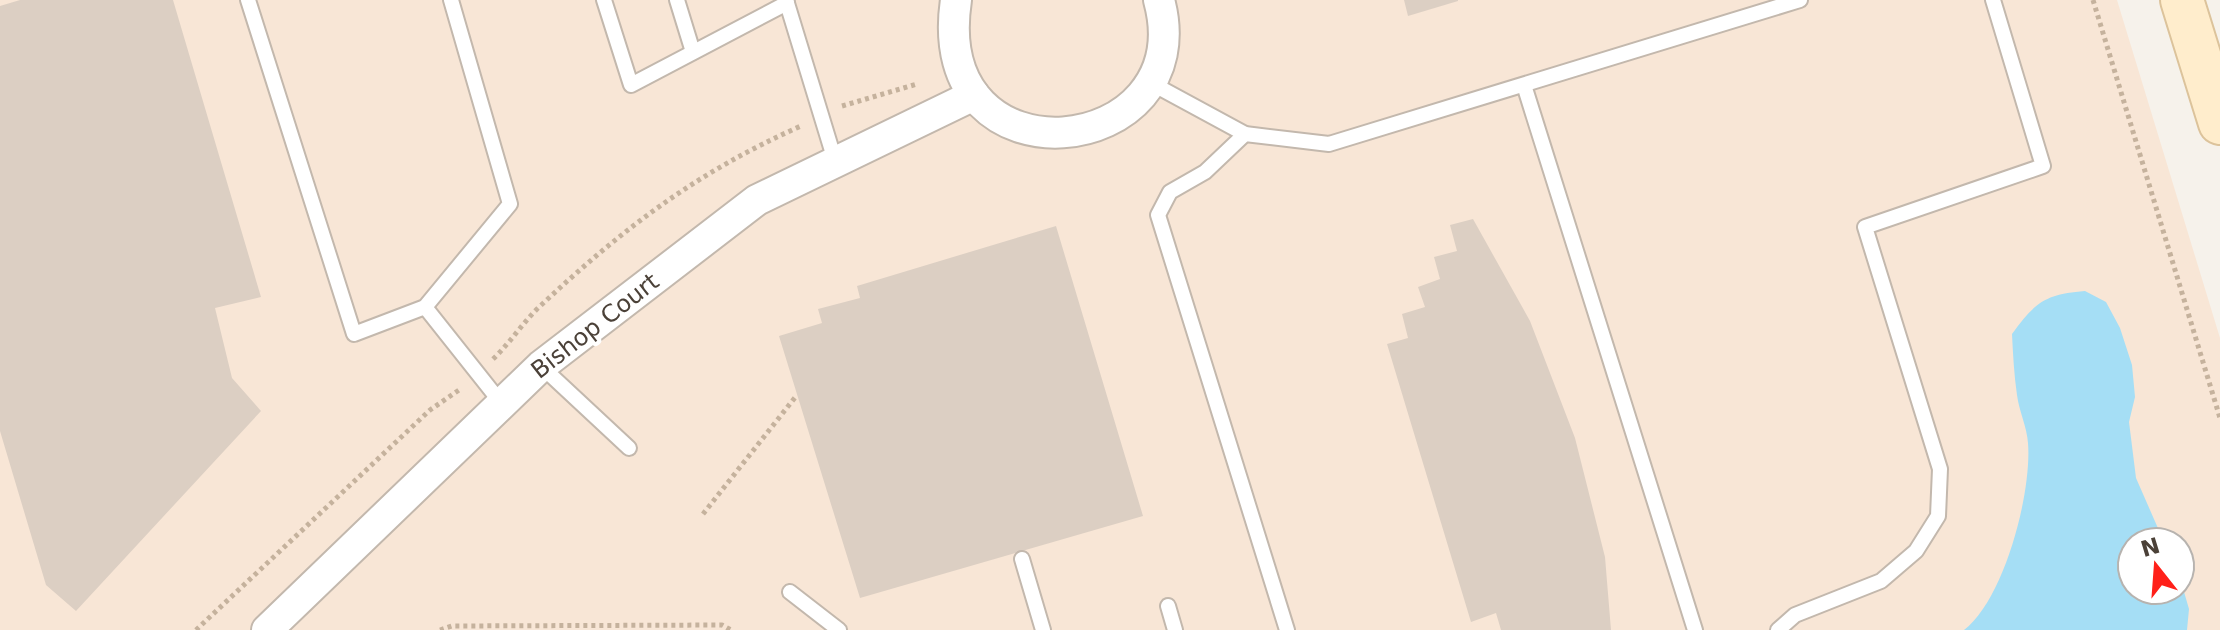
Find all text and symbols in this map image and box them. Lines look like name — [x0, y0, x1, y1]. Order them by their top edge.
street label: Bishop Court — [526, 267, 664, 385]
north arrow — [2116, 526, 2196, 606]
text: N — [2138, 533, 2163, 562]

